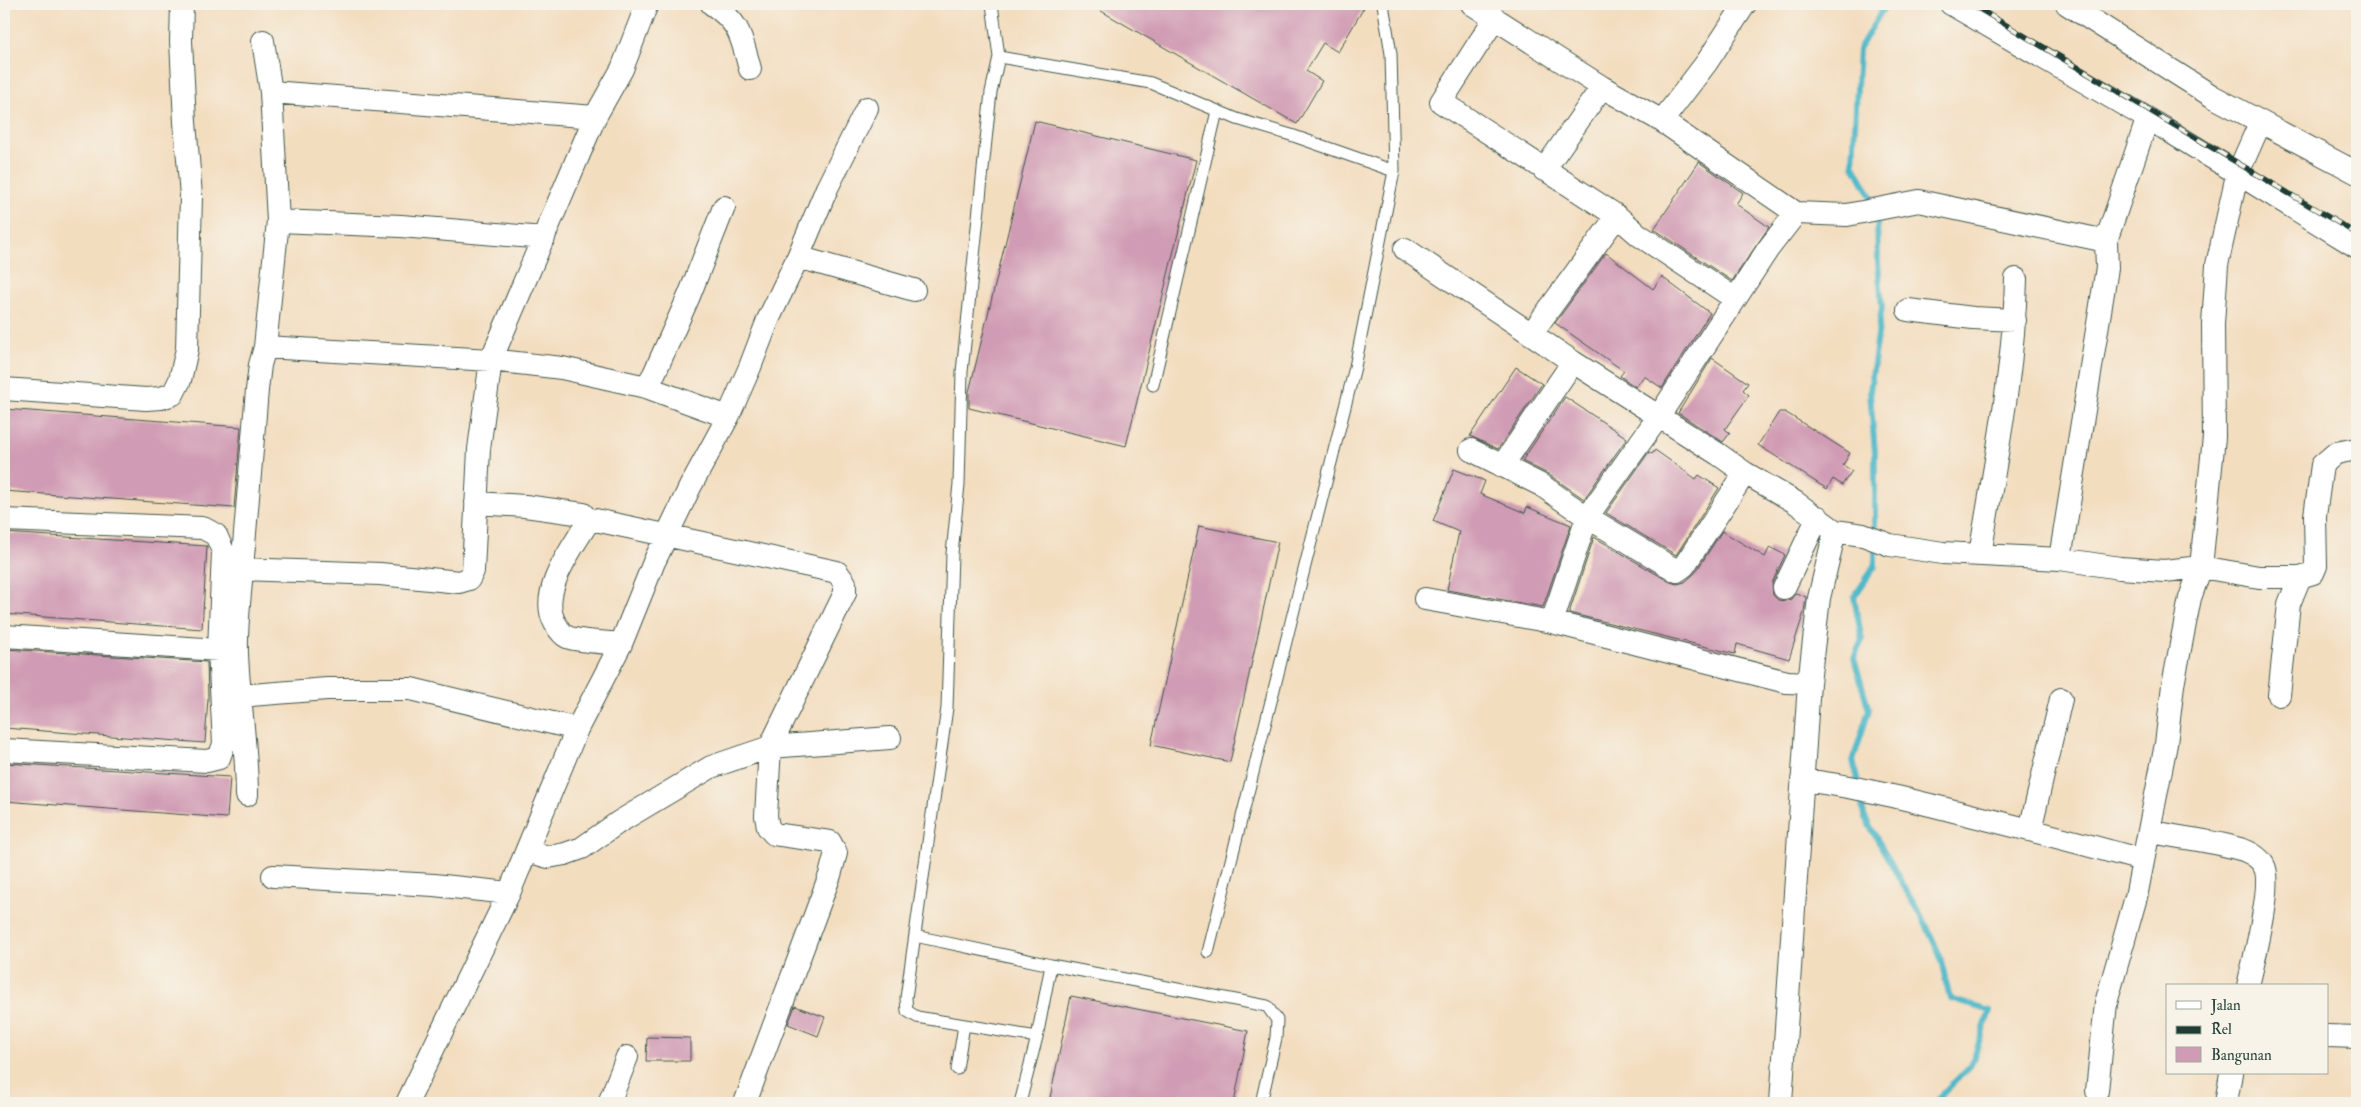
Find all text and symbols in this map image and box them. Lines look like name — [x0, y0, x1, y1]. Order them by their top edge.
legend — [2166, 984, 2328, 1074]
text: Jalan — [2210, 996, 2241, 1016]
text: Rel — [2211, 1020, 2232, 1039]
text: Bangunan — [2211, 1046, 2272, 1065]

